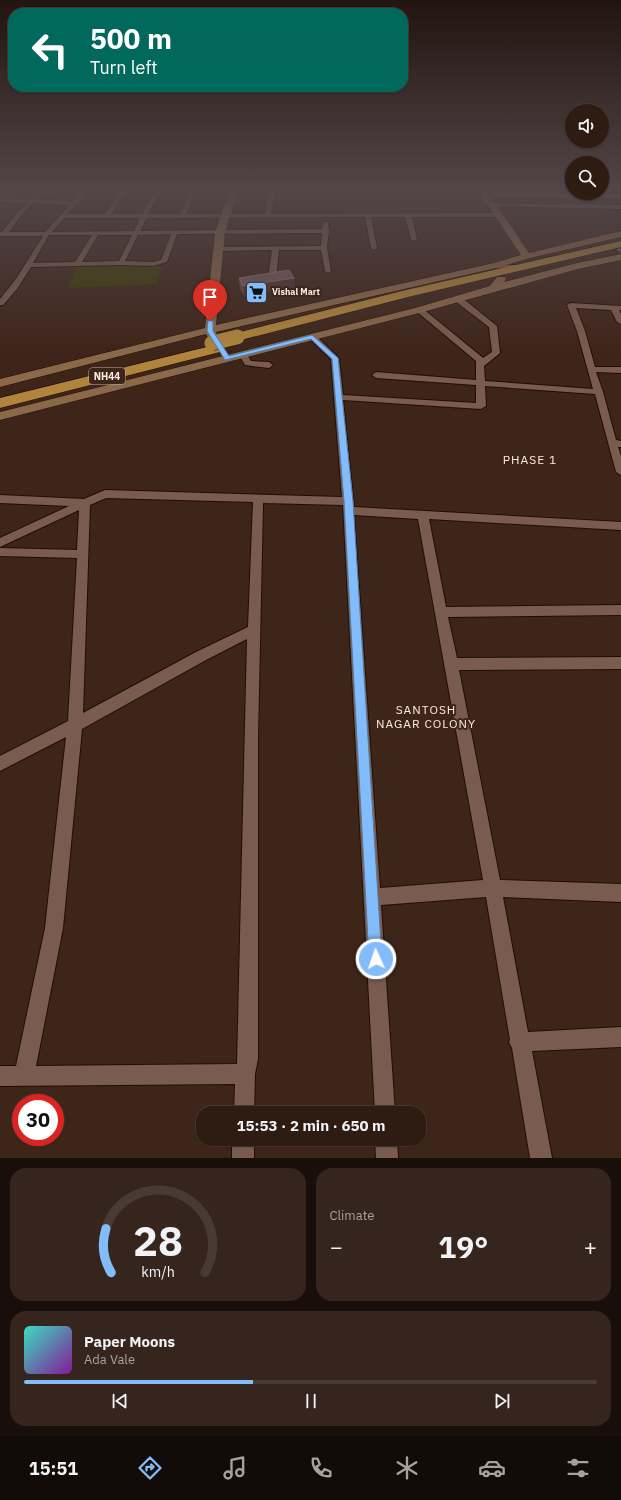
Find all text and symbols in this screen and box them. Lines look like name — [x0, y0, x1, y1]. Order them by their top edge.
text: 500 m — [90, 20, 172, 57]
icon: left — [24, 24, 76, 76]
text: Turn left — [90, 56, 158, 79]
map controls — [565, 104, 609, 200]
button: sound — [565, 104, 609, 148]
button: search — [565, 156, 609, 200]
supermarket icon: Vishal Mart — [243, 279, 269, 305]
pin — [193, 280, 227, 321]
icon: arrive — [199, 286, 221, 308]
place label: Vishal Mart — [272, 286, 320, 297]
road number: NH44 — [89, 368, 125, 384]
district label: PHASE 1 — [503, 452, 557, 467]
district label: SANTOSH NAGAR COLONY — [376, 702, 476, 731]
position arrow — [355, 938, 397, 980]
speed limit sign: 30 — [12, 1094, 64, 1146]
text: 15:53 · 2 min · 650 m — [237, 1116, 385, 1135]
text: Climate — [330, 1207, 374, 1224]
text: 28 — [133, 1212, 183, 1266]
text: 19° — [438, 1227, 488, 1266]
text: − — [330, 1232, 343, 1261]
text: + — [584, 1232, 597, 1261]
text: km/h — [141, 1261, 175, 1280]
text: Paper Moons — [84, 1332, 175, 1351]
text: Ada Vale — [84, 1351, 135, 1368]
icon: previous — [109, 1390, 131, 1412]
icon: pause — [300, 1390, 322, 1412]
icon: next — [491, 1390, 513, 1412]
icon: directions — [136, 1454, 164, 1482]
icon: music — [221, 1454, 249, 1482]
icon: phone — [307, 1454, 335, 1482]
icon: climate — [393, 1454, 421, 1482]
icon: car — [478, 1454, 506, 1482]
icon: filters — [564, 1454, 592, 1482]
text: 15:51 — [29, 1457, 78, 1480]

